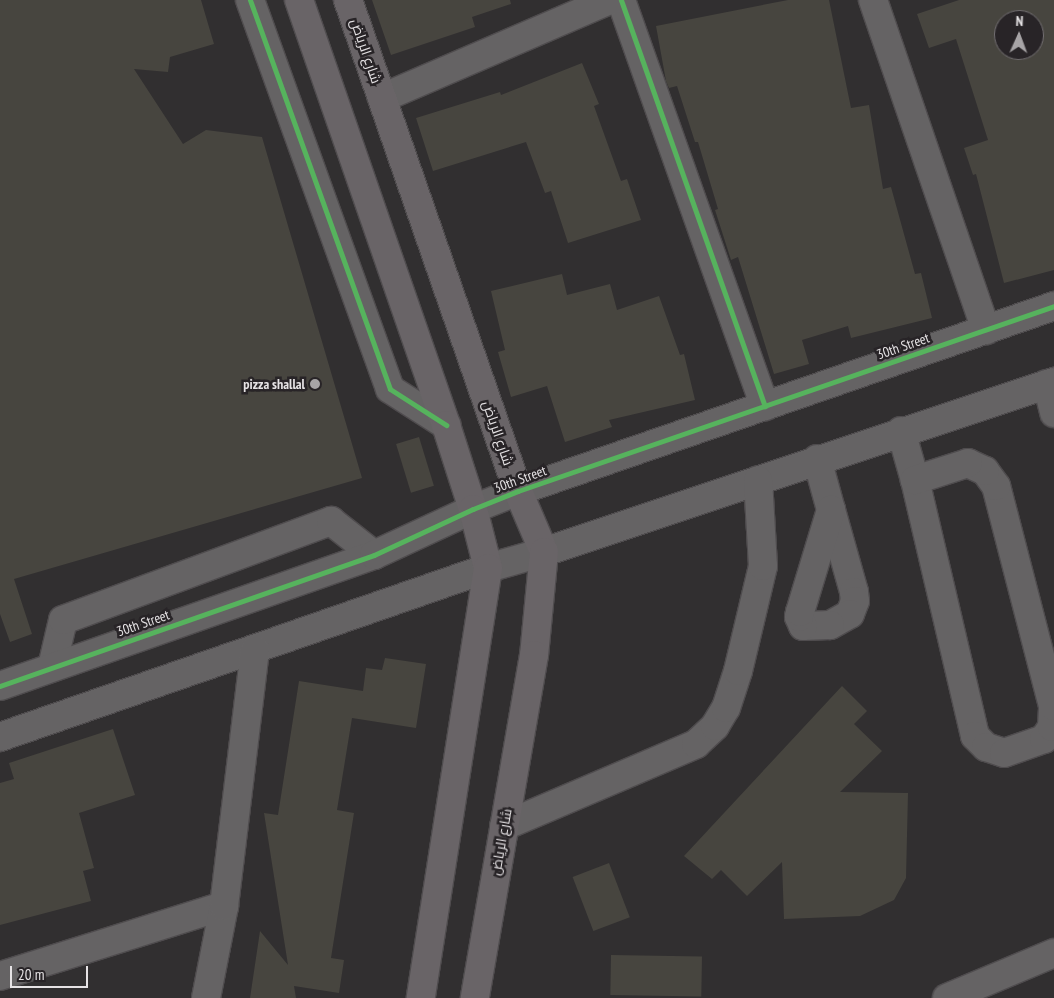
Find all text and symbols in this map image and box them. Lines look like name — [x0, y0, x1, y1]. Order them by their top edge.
north arrow — [994, 10, 1044, 60]
text: N — [1015, 12, 1024, 30]
street label: شارع الرياض — [347, 16, 385, 86]
street label: 30th Street — [874, 329, 932, 363]
place label: pizza shallal — [243, 376, 305, 392]
marker: pizza shallal — [309, 378, 321, 390]
street label: شارع الرياض — [479, 398, 517, 468]
street label: 30th Street — [491, 462, 549, 496]
street label: 30th Street — [114, 606, 172, 640]
street label: شارع الرياض — [487, 807, 515, 877]
scale bar — [12, 956, 90, 988]
text: 20 m — [18, 965, 44, 984]

